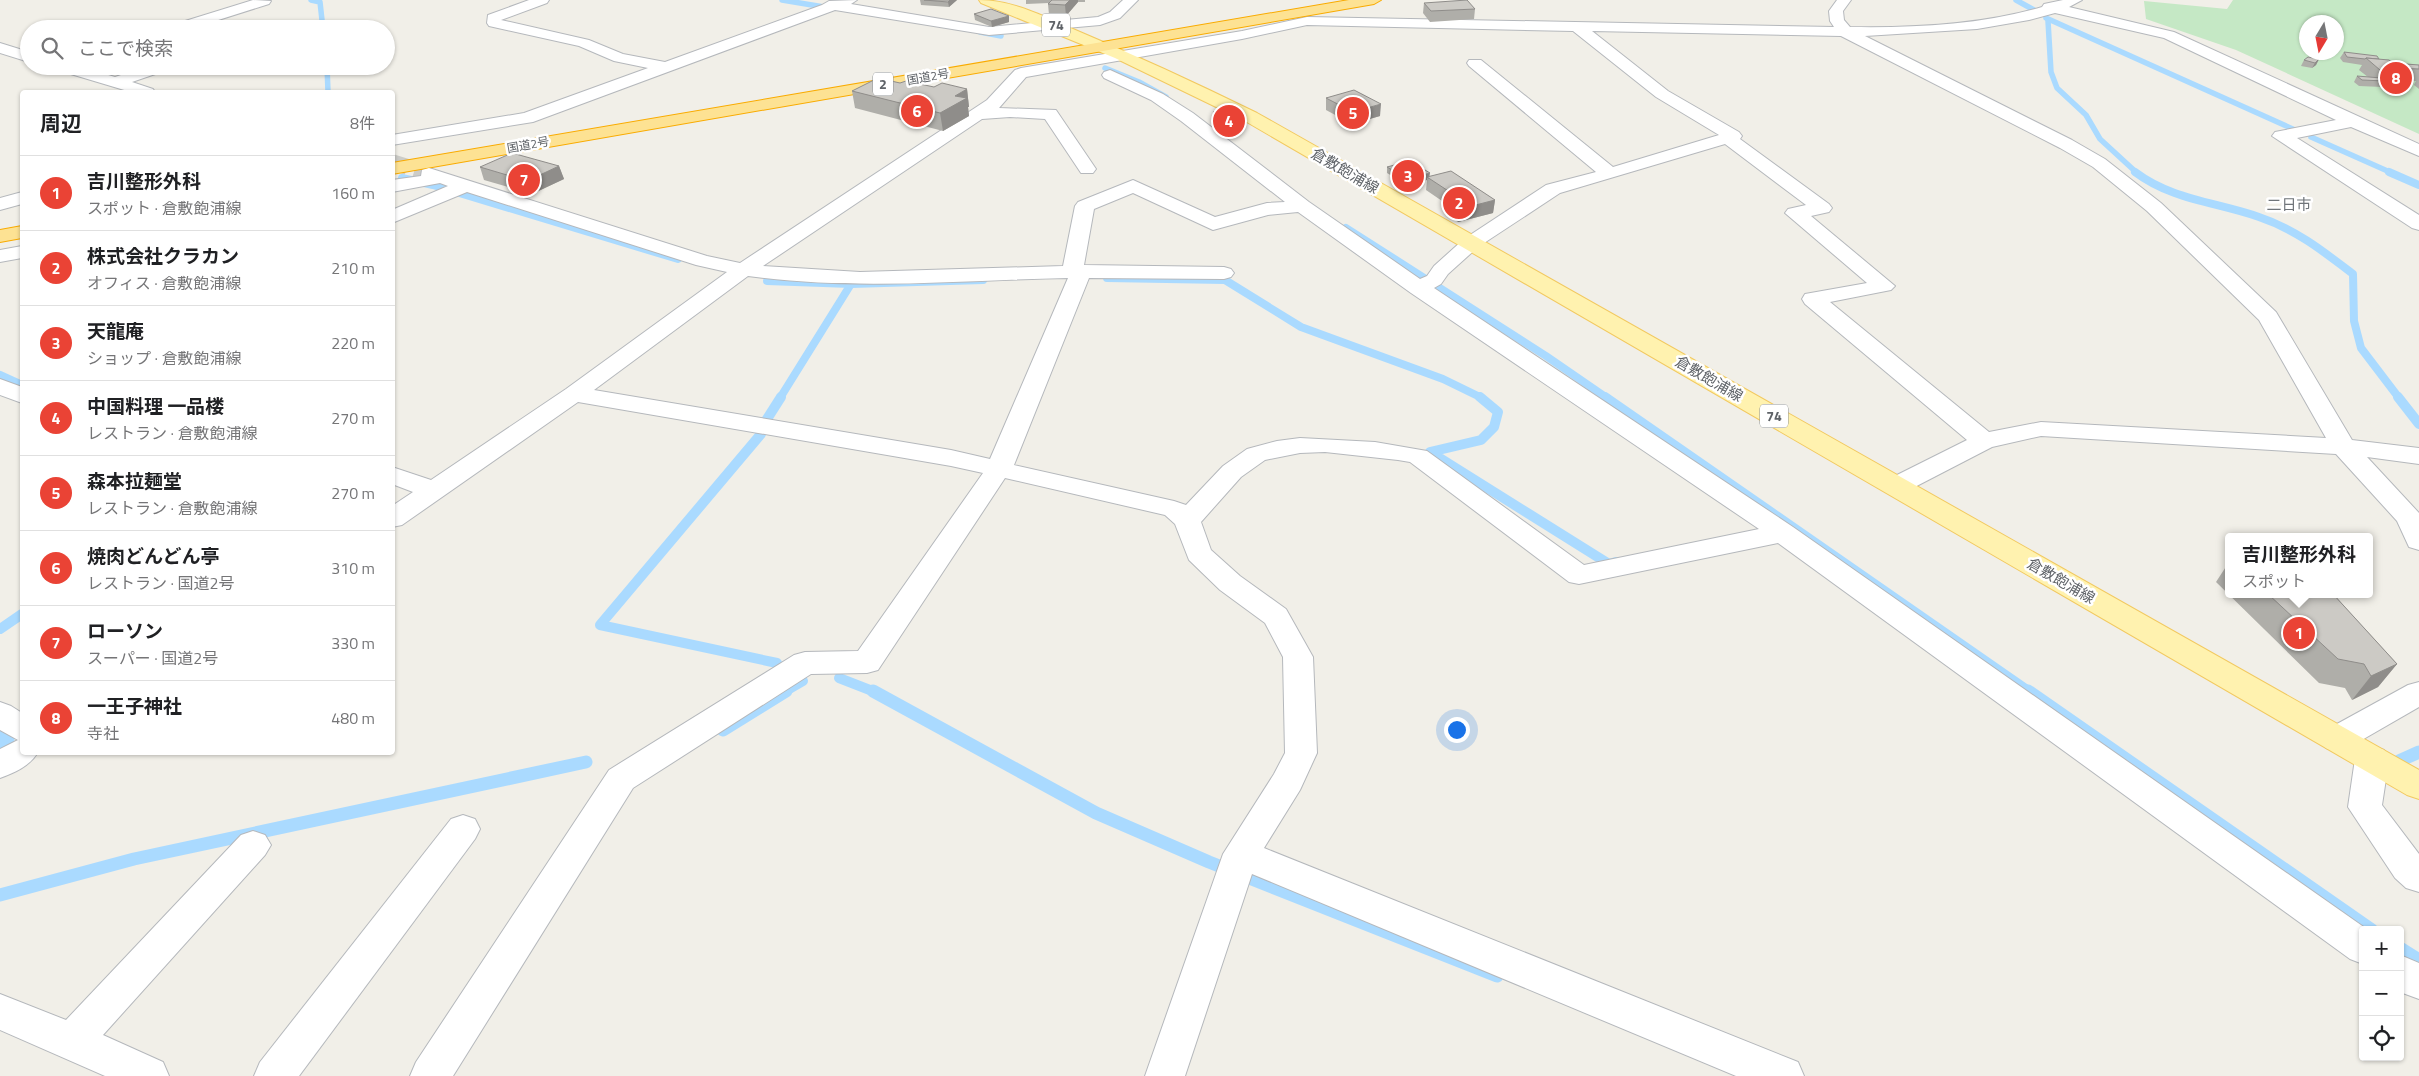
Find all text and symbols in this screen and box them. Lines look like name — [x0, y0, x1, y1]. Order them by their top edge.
road number: 74 — [1042, 14, 1070, 36]
north arrow — [2299, 15, 2344, 60]
search box — [20, 20, 395, 75]
text: ここで検索 — [78, 33, 173, 62]
icon: search — [38, 34, 66, 62]
pin: 8 — [2380, 59, 2412, 97]
street label: 国道2号 — [905, 63, 951, 90]
road number: 2 — [873, 72, 893, 96]
pin: 6 — [901, 92, 933, 130]
pin: 5 — [1337, 94, 1369, 132]
pin: 4 — [1213, 102, 1245, 140]
text: 周辺 — [40, 107, 82, 139]
text: 8件 — [350, 111, 375, 135]
street label: 国道2号 — [505, 131, 551, 158]
street label: 倉敷飽浦線 — [1307, 142, 1383, 199]
pin: 3 — [1392, 157, 1424, 195]
pin: 7 — [508, 161, 540, 199]
text: 吉川整形外科 — [87, 166, 201, 195]
text: 1 — [52, 181, 60, 205]
text: 160 m — [331, 181, 375, 205]
pin: 2 — [1443, 184, 1475, 222]
district label: 二日市 — [2266, 193, 2312, 216]
text: スポット · 倉敷飽浦線 — [87, 196, 242, 220]
text: 株式会社クラカン — [87, 241, 239, 270]
text: 2 — [52, 256, 60, 280]
text: 210 m — [331, 256, 375, 280]
text: オフィス · 倉敷飽浦線 — [87, 271, 241, 295]
text: 天龍庵 — [87, 316, 144, 345]
text: 3 — [52, 331, 60, 355]
text: 220 m — [331, 331, 375, 355]
text: ショップ · 倉敷飽浦線 — [87, 346, 242, 370]
street label: 倉敷飽浦線 — [1671, 350, 1747, 407]
text: 中国料理 一品楼 — [87, 391, 224, 420]
road number: 74 — [1760, 404, 1788, 428]
text: 4 — [52, 406, 60, 430]
text: 270 m — [331, 406, 375, 430]
text: レストラン · 倉敷飽浦線 — [87, 421, 258, 445]
text: 森本拉麺堂 — [87, 466, 182, 495]
text: 5 — [52, 481, 60, 505]
text: 270 m — [331, 481, 375, 505]
text: レストラン · 倉敷飽浦線 — [87, 496, 258, 520]
popup — [2225, 533, 2373, 598]
text: 吉川整形外科 — [2242, 539, 2356, 568]
text: 焼肉どんどん亭 — [87, 541, 219, 570]
street label: 倉敷飽浦線 — [2023, 552, 2099, 609]
text: 6 — [52, 556, 60, 580]
text: 310 m — [331, 556, 375, 580]
text: スポット — [2242, 569, 2306, 593]
text: レストラン · 国道2号 — [87, 571, 234, 595]
pin: 1 — [2283, 614, 2315, 652]
text: ローソン — [87, 616, 163, 645]
text: 7 — [52, 631, 60, 655]
text: 330 m — [331, 631, 375, 655]
text: スーパー · 国道2号 — [87, 646, 218, 670]
text: 一王子神社 — [87, 691, 182, 720]
text: 8 — [52, 706, 60, 730]
text: 480 m — [331, 706, 375, 730]
your location — [1444, 717, 1470, 743]
text: 寺社 — [87, 721, 119, 745]
map controls — [2359, 926, 2404, 1061]
button: + — [2359, 926, 2404, 971]
button: − — [2359, 971, 2404, 1016]
button: locate — [2359, 1016, 2404, 1061]

